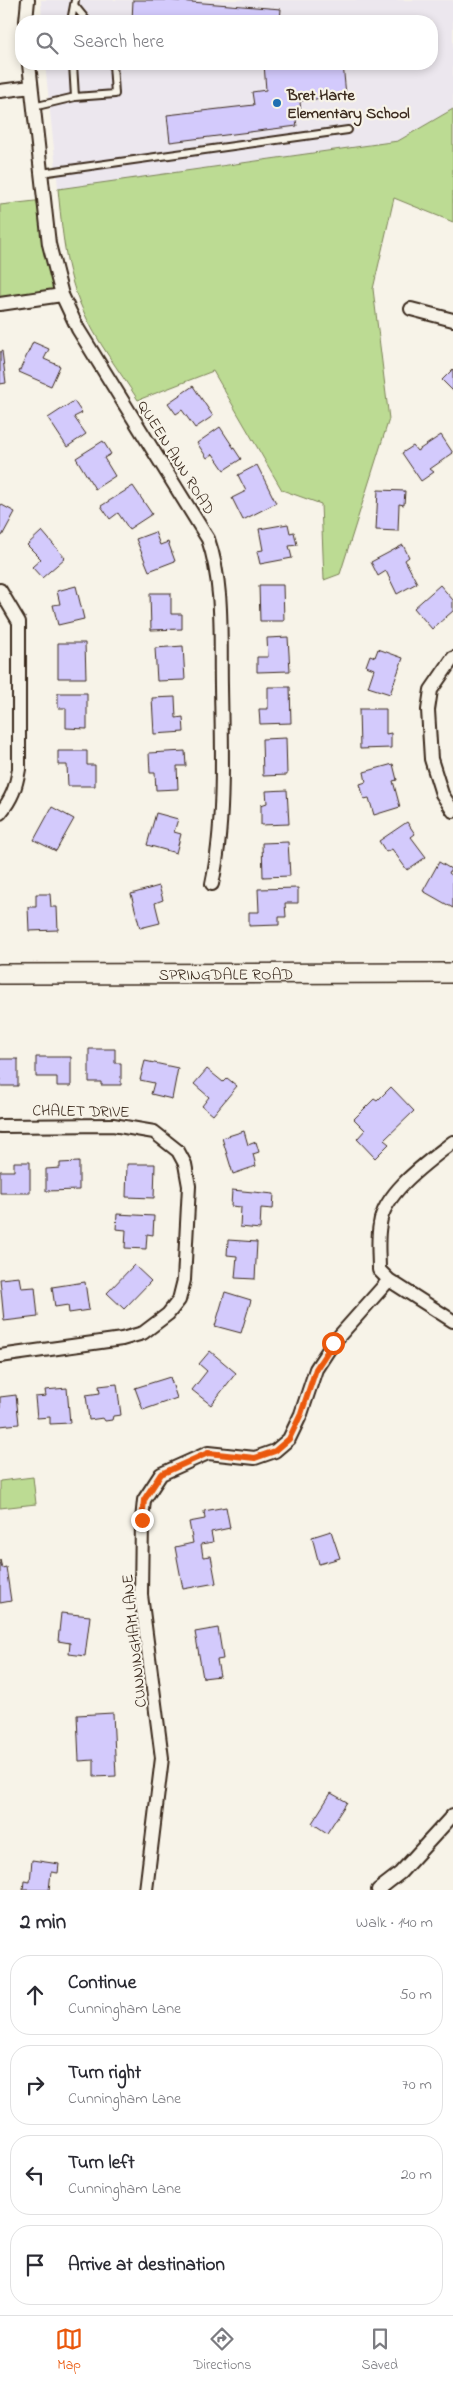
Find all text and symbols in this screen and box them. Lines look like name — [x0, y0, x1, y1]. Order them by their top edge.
search box — [15, 15, 438, 70]
icon: search — [33, 29, 61, 57]
text: Search here — [73, 29, 164, 56]
place label: Bret Harte Elementary School — [286, 84, 410, 127]
marker: Bret Harte Elementary School — [271, 97, 283, 109]
street label: QUEEN ANN ROAD — [130, 396, 220, 520]
street label: SPRINGDALE ROAD — [159, 963, 293, 988]
street label: CHALET DRIVE — [32, 1099, 130, 1125]
route start — [322, 1332, 345, 1355]
route end — [131, 1509, 154, 1532]
street label: CUNNINGHAM LANE — [116, 1573, 154, 1709]
text: 2 min — [20, 1908, 66, 1938]
text: Walk · 140 m — [356, 1911, 433, 1935]
text: Continue — [68, 1970, 136, 1997]
icon: ahead — [21, 1981, 49, 2009]
text: 50 m — [400, 1983, 432, 2007]
text: Cunningham Lane — [68, 1997, 181, 2021]
text: Turn right — [68, 2060, 141, 2087]
icon: right — [21, 2071, 49, 2099]
text: 70 m — [402, 2073, 432, 2097]
text: Cunningham Lane — [68, 2087, 181, 2111]
text: Turn left — [68, 2150, 135, 2177]
icon: left — [21, 2161, 49, 2189]
text: 20 m — [401, 2163, 432, 2187]
text: Cunningham Lane — [68, 2177, 181, 2201]
icon: arrive — [21, 2251, 49, 2279]
text: Arrive at destination — [68, 2252, 225, 2279]
tab: Map — [55, 2325, 83, 2376]
tab: Directions — [193, 2325, 251, 2376]
tab: Saved — [361, 2325, 398, 2376]

